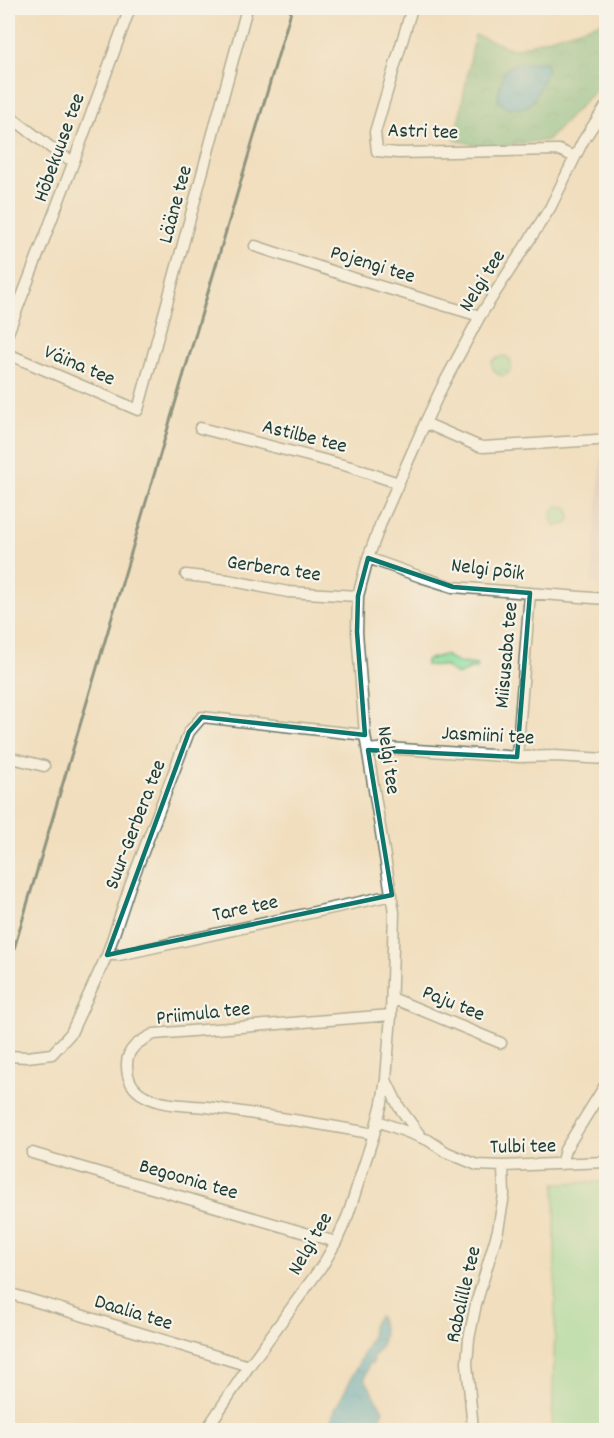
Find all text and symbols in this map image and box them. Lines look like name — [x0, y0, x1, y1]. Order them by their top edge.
street label: Hõbekuuse tee — [27, 89, 94, 207]
street label: Astri tee — [387, 117, 459, 149]
street label: Lääne tee — [152, 162, 202, 247]
street label: Pojengi tee — [326, 239, 418, 293]
street label: Nelgi tee — [453, 245, 514, 319]
street label: Väina tee — [38, 338, 119, 395]
street label: Astilbe tee — [259, 413, 350, 463]
street label: Gerbera tee — [225, 549, 323, 591]
street label: Nelgi põik — [449, 552, 526, 590]
street label: Miisusaba tee — [488, 601, 528, 710]
street label: Jasmiini tee — [441, 720, 535, 754]
street label: Nelgi tee — [367, 724, 407, 797]
street label: Suur-Gerbera tee — [98, 756, 175, 894]
street label: Tare tee — [210, 888, 281, 932]
street label: Paju tee — [417, 979, 489, 1031]
street label: Priimula tee — [155, 995, 252, 1035]
street label: Tulbi tee — [490, 1132, 557, 1164]
street label: Begoonia tee — [135, 1152, 241, 1209]
street label: Nelgi tee — [281, 1207, 342, 1282]
street label: Rabalille tee — [439, 1243, 491, 1346]
street label: Daalia tee — [90, 1288, 176, 1340]

